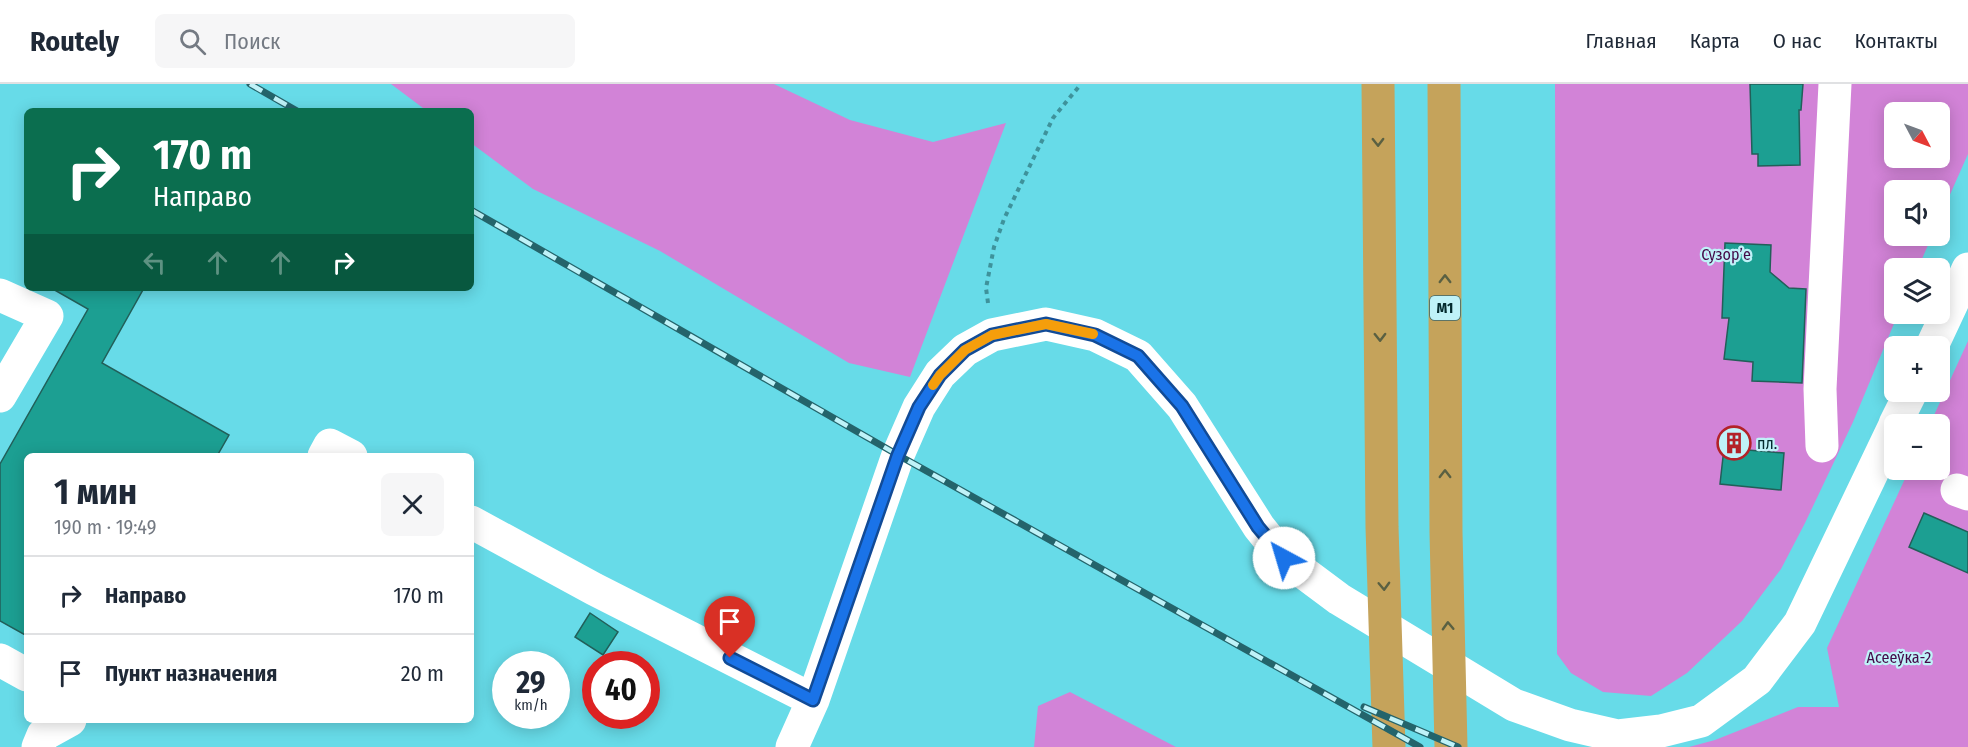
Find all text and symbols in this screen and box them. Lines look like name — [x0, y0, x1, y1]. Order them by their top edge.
search box — [155, 14, 575, 68]
text: Routely — [30, 25, 119, 58]
icon: search — [176, 25, 209, 58]
text: Поиск — [224, 28, 280, 55]
text: Главная — [1586, 28, 1657, 54]
text: Карта — [1690, 28, 1740, 54]
text: О нас — [1773, 28, 1821, 54]
text: Контакты — [1854, 28, 1938, 54]
north arrow — [1884, 102, 1950, 168]
map controls — [1884, 102, 1950, 480]
text: 170 m — [153, 130, 252, 180]
icon: right — [54, 132, 132, 210]
one-way arrow — [1372, 138, 1384, 147]
button: sound — [1884, 180, 1950, 246]
text: Направо — [153, 181, 252, 213]
park label: Сузорʼе — [1701, 245, 1751, 264]
icon: left — [138, 246, 171, 279]
icon: ahead — [201, 246, 234, 279]
icon: ahead — [264, 246, 297, 279]
icon: right — [327, 246, 360, 279]
button: layers — [1884, 258, 1950, 324]
one-way arrow — [1439, 274, 1451, 283]
road number: М1 — [1430, 296, 1460, 320]
one-way arrow — [1374, 333, 1386, 342]
button: + — [1884, 336, 1950, 402]
button: − — [1884, 414, 1950, 480]
building icon: пл. — [1716, 425, 1752, 461]
place label: пл. — [1757, 434, 1777, 453]
one-way arrow — [1439, 469, 1451, 478]
text: 1 мин — [54, 470, 137, 514]
button: close — [381, 473, 444, 536]
text: 190 m · 19:49 — [54, 515, 156, 539]
position arrow — [1252, 526, 1316, 590]
icon: right — [54, 579, 87, 612]
one-way arrow — [1378, 581, 1390, 590]
text: Направо — [105, 582, 186, 609]
text: 170 m — [393, 582, 444, 609]
pin — [704, 596, 755, 658]
icon: arrive — [713, 605, 746, 638]
one-way arrow — [1442, 621, 1454, 630]
park label: Асееўка-2 — [1867, 648, 1931, 667]
speed limit sign: 40 — [582, 651, 660, 729]
icon: arrive — [54, 657, 87, 690]
text: Пункт назначения — [105, 660, 277, 687]
text: 20 m — [401, 660, 444, 687]
text: 29 — [516, 665, 546, 701]
text: km/h — [514, 696, 548, 714]

